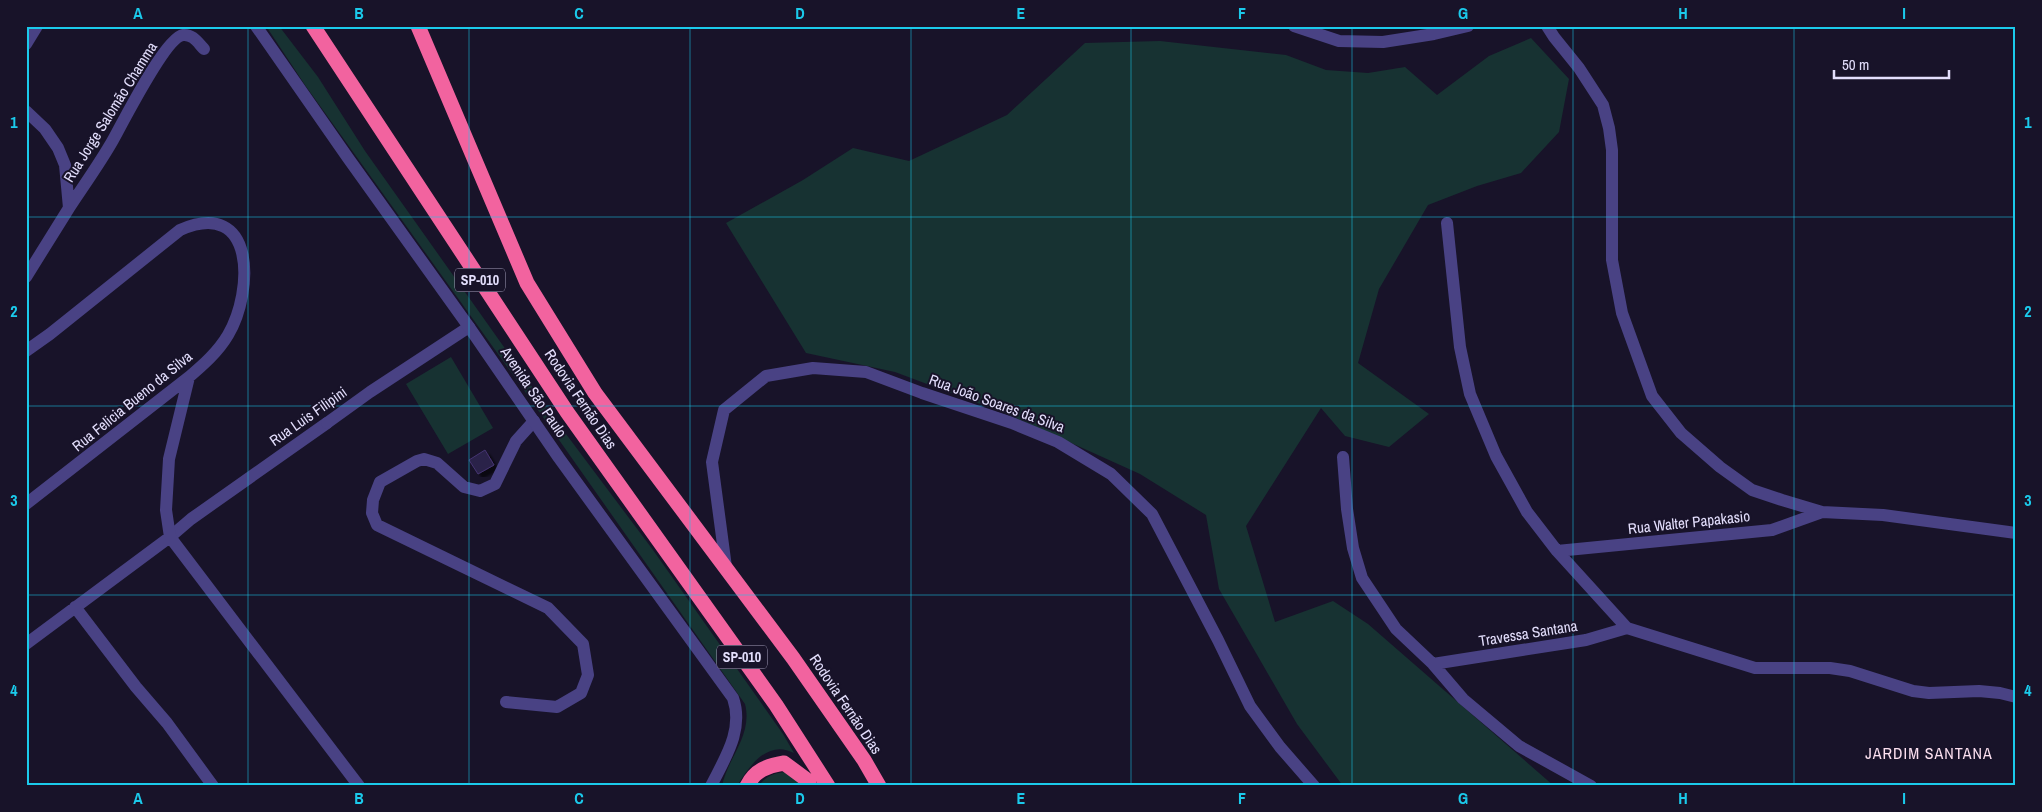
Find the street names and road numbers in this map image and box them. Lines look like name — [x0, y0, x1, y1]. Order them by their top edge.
street label: Rua Jorge Salomão Chamma — [58, 38, 162, 186]
road number: SP-010 — [455, 268, 505, 292]
street label: Avenida São Paulo — [495, 342, 572, 442]
street label: Rodovia Fernão Dias — [540, 345, 622, 453]
street label: Rua Felicia Bueno da Silva — [67, 346, 197, 456]
street label: Rua João Soares da Silva — [926, 369, 1068, 437]
street label: Rua Luis Filipini — [265, 382, 351, 450]
street label: Rua Walter Papakasio — [1627, 505, 1751, 539]
street label: Travessa Santana — [1477, 615, 1579, 651]
road number: SP-010 — [717, 646, 767, 669]
street label: Rodovia Fernão Dias — [805, 650, 887, 758]

